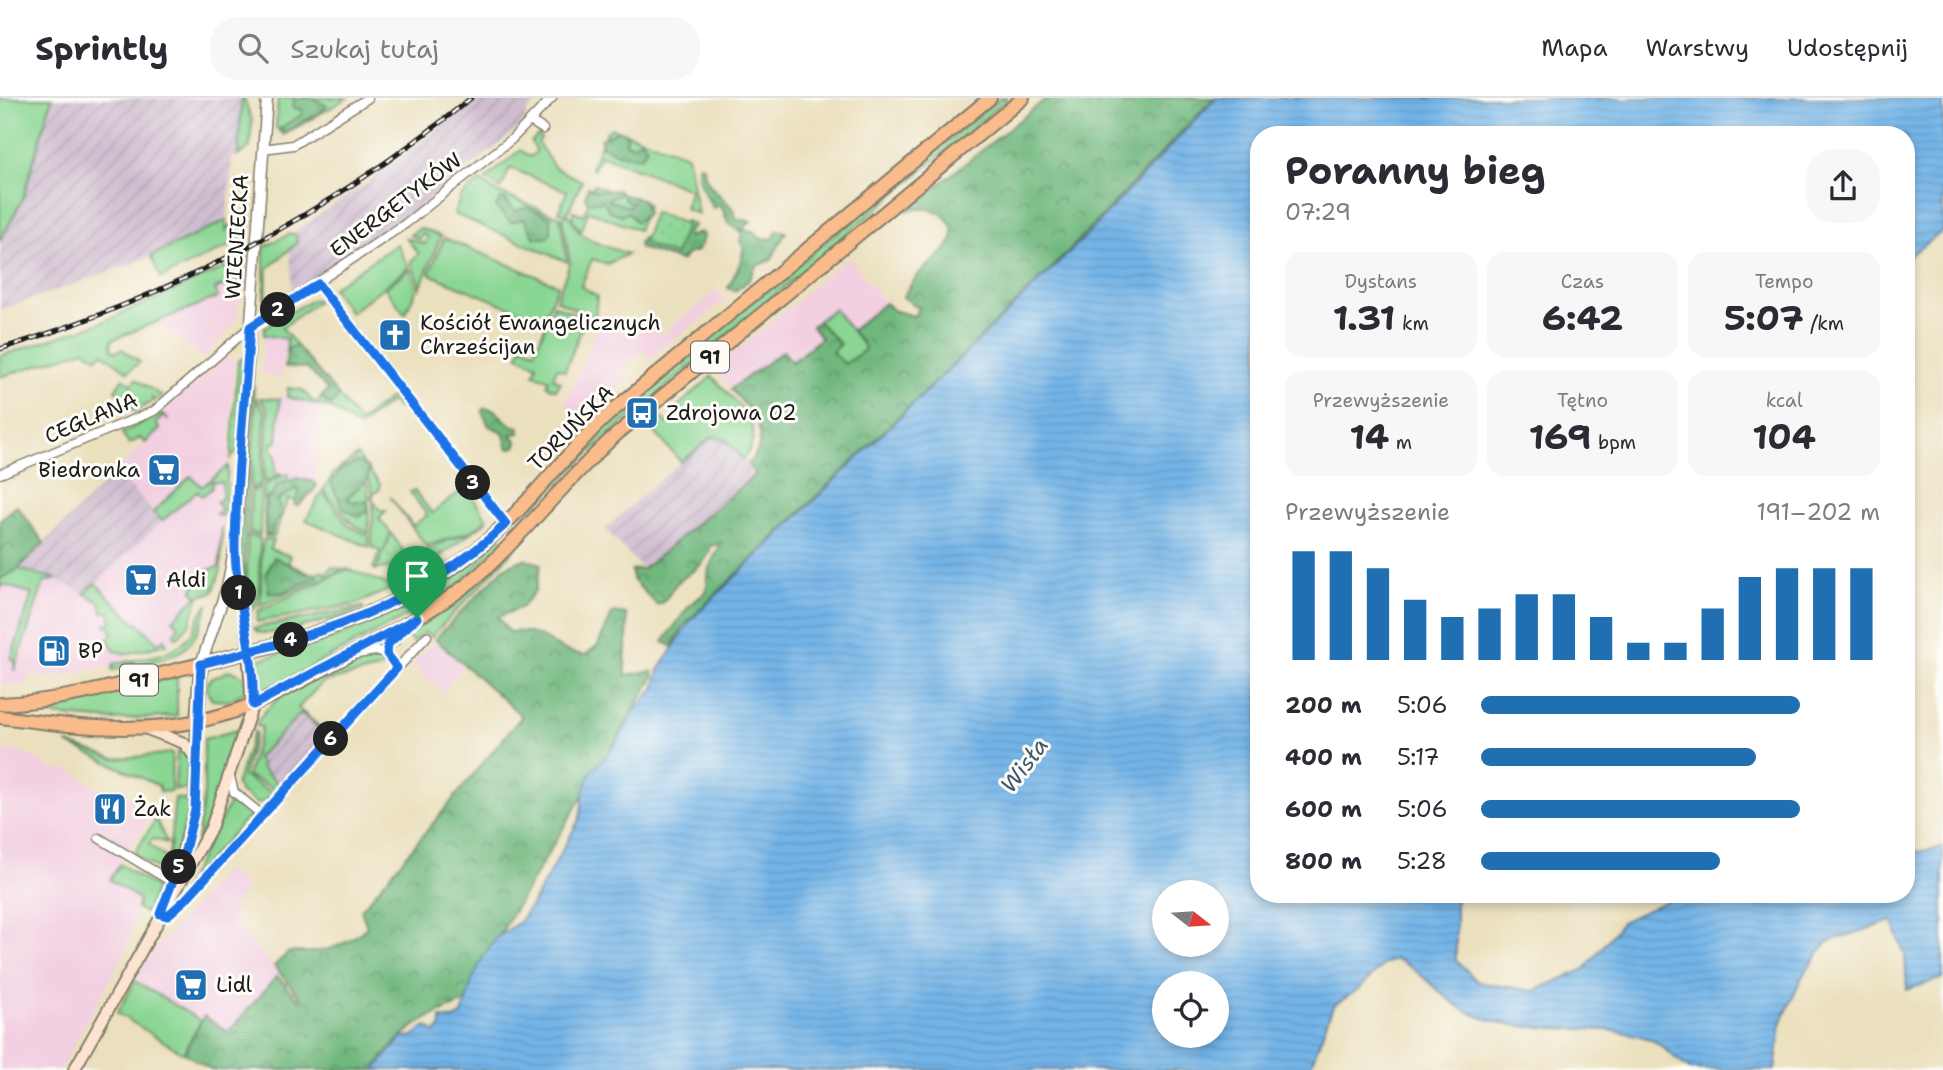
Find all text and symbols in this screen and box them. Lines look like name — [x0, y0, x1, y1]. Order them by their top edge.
search box — [210, 17, 700, 80]
text: Sprintly — [35, 26, 168, 71]
icon: search — [234, 29, 272, 67]
text: Szukaj tutaj — [290, 31, 439, 66]
text: Mapa — [1541, 32, 1608, 64]
text: Warstwy — [1646, 32, 1749, 64]
text: Udostępnij — [1787, 32, 1908, 64]
street label: ENERGETYKÓW — [324, 145, 468, 264]
text: Poranny bieg — [1285, 145, 1545, 196]
button: share — [1806, 149, 1880, 223]
street label: WIENIECKA — [219, 174, 255, 300]
text: 07:29 — [1285, 197, 1351, 227]
text: Dystans — [1344, 269, 1417, 294]
text: Czas — [1561, 269, 1604, 294]
text: Tempo — [1755, 269, 1813, 294]
pin: 2 — [260, 292, 296, 328]
text: 1.31 — [1333, 294, 1396, 341]
text: 6:42 — [1542, 294, 1623, 341]
text: 5:07 — [1724, 294, 1804, 341]
text: 2 — [271, 297, 284, 322]
place label: Kościół Ewangelicznych Chrześcijan — [420, 309, 661, 361]
text: km — [1396, 311, 1429, 336]
text: /km — [1804, 311, 1844, 336]
church icon: Kościół Ewangelicznych Chrześcijan — [376, 316, 414, 354]
road number: 91 — [691, 342, 729, 372]
street label: TORUŃSKA — [521, 378, 620, 477]
street label: CEGLANA — [40, 386, 142, 450]
text: Przewyższenie — [1313, 388, 1449, 413]
text: Tętno — [1557, 388, 1608, 413]
text: kcal — [1766, 388, 1803, 413]
bus stop icon: Zdrojowa 02 — [623, 394, 661, 432]
place label: Zdrojowa 02 — [666, 399, 797, 427]
text: 14 — [1350, 413, 1389, 460]
text: 169 — [1529, 413, 1591, 460]
text: 104 — [1752, 413, 1816, 460]
text: m — [1389, 430, 1412, 455]
text: bpm — [1591, 430, 1636, 455]
supermarket icon: Biedronka — [145, 451, 183, 489]
place label: Biedronka — [38, 456, 140, 484]
pin: 3 — [456, 466, 490, 500]
text: 3 — [466, 470, 479, 495]
text: Przewyższenie — [1285, 497, 1450, 527]
text: 191–202 m — [1756, 497, 1880, 527]
pin — [387, 546, 447, 618]
icon: arrive — [398, 557, 436, 595]
supermarket icon: Aldi — [122, 561, 160, 599]
place label: Aldi — [166, 566, 206, 594]
pin: 1 — [222, 575, 256, 610]
text: 1 — [234, 580, 243, 605]
pin: 4 — [274, 622, 308, 658]
text: 4 — [284, 627, 297, 652]
fuel station icon: BP — [35, 632, 73, 670]
place label: BP — [78, 637, 103, 665]
road number: 91 — [120, 664, 158, 695]
text: 200 m — [1285, 690, 1362, 720]
text: 5:06 — [1397, 690, 1448, 720]
pin: 6 — [314, 722, 348, 756]
text: 6 — [324, 726, 337, 751]
water label: Wisła — [993, 731, 1055, 799]
text: 400 m — [1285, 742, 1362, 772]
text: 5:17 — [1397, 742, 1439, 772]
restaurant icon: Żak — [91, 790, 129, 828]
text: 600 m — [1285, 794, 1362, 824]
text: 5:06 — [1397, 794, 1448, 824]
place label: Żak — [134, 795, 171, 823]
text: 800 m — [1285, 846, 1362, 876]
text: 5:28 — [1397, 846, 1447, 876]
pin: 5 — [162, 850, 196, 884]
text: 5 — [173, 854, 184, 879]
north arrow — [1152, 880, 1228, 957]
map controls — [1152, 880, 1229, 1048]
supermarket icon: Lidl — [172, 966, 210, 1004]
place label: Lidl — [216, 971, 253, 999]
button: locate — [1152, 971, 1229, 1048]

